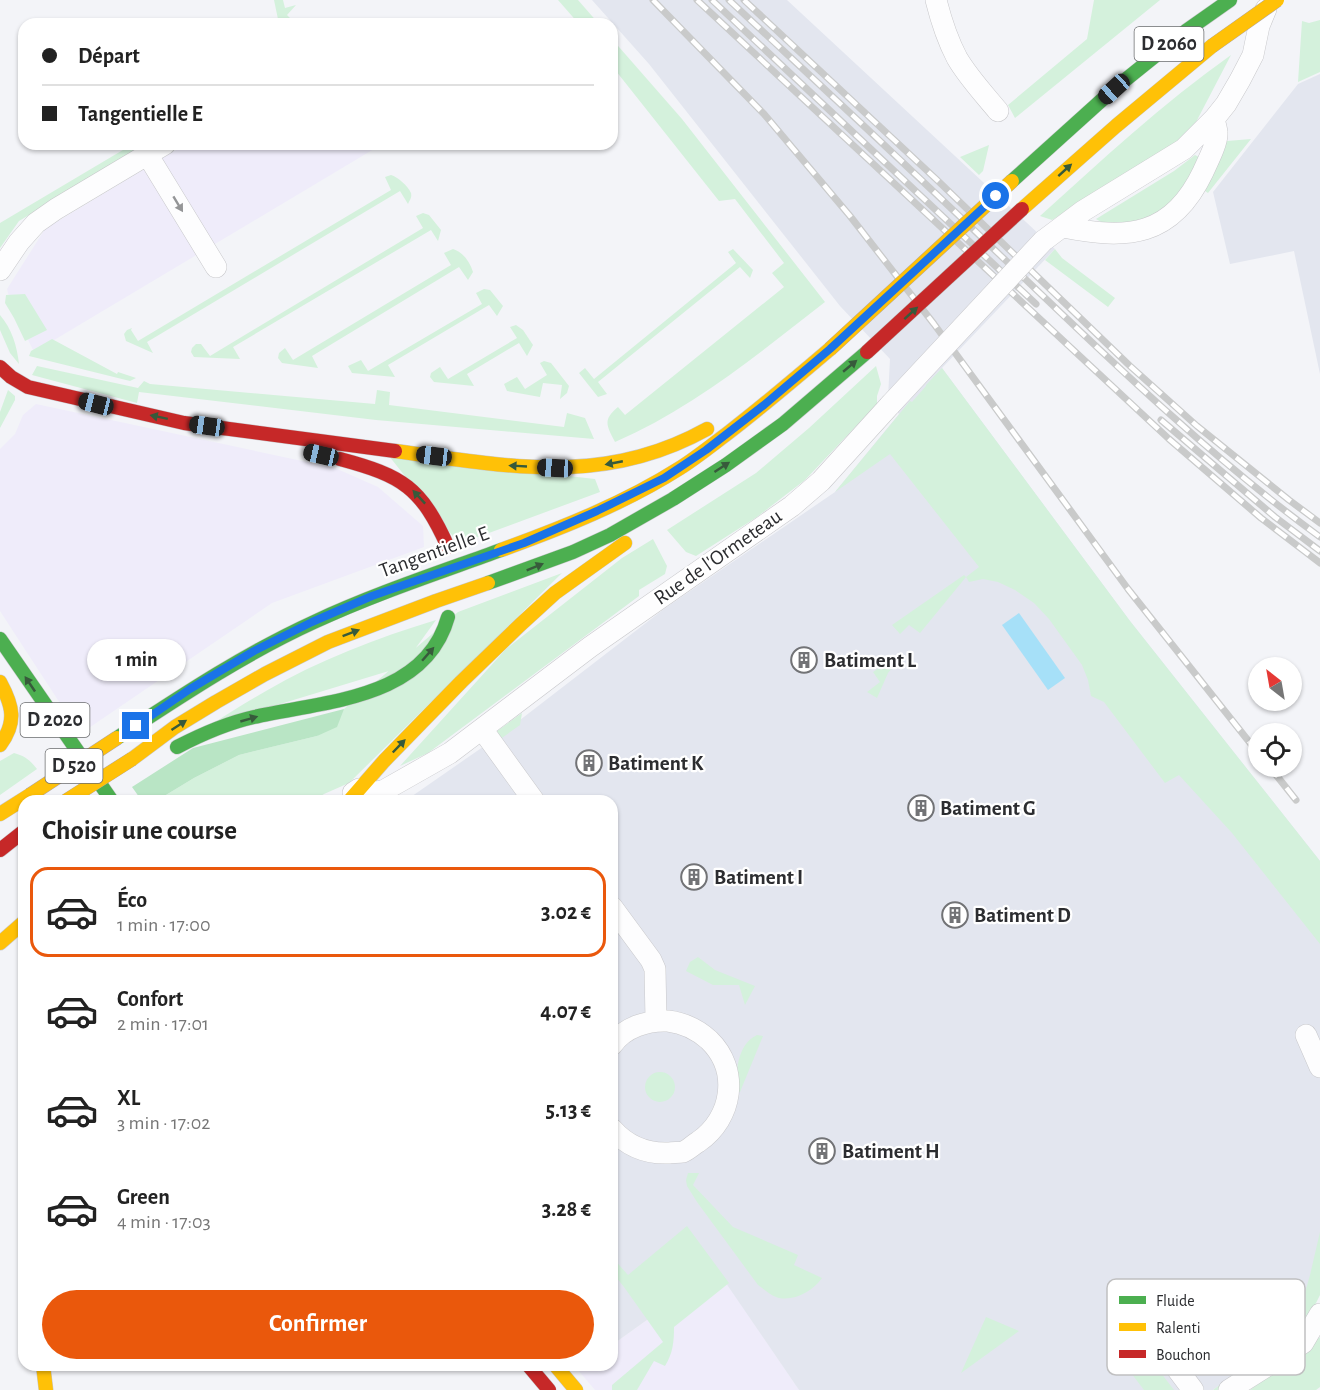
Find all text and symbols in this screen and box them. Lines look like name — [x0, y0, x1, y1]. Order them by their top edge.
road number: D 2060 — [1134, 27, 1204, 61]
text: Départ — [78, 45, 140, 67]
car — [1095, 70, 1133, 108]
text: Tangentielle E — [78, 103, 203, 125]
one-way arrow — [1058, 163, 1073, 177]
route start — [982, 182, 1009, 209]
one-way arrow — [172, 196, 183, 212]
one-way arrow — [903, 306, 918, 320]
one-way arrow — [843, 360, 858, 373]
car — [76, 391, 116, 417]
one-way arrow — [149, 412, 168, 422]
car — [188, 415, 226, 437]
car — [301, 442, 341, 468]
car — [415, 445, 453, 467]
car — [537, 458, 573, 478]
one-way arrow — [605, 459, 624, 468]
one-way arrow — [509, 461, 528, 470]
one-way arrow — [714, 462, 731, 473]
one-way arrow — [412, 490, 426, 505]
street label: Rue de l'Ormeteau — [650, 505, 786, 609]
street label: Tangentielle E — [376, 522, 492, 582]
one-way arrow — [526, 562, 544, 572]
one-way arrow — [342, 628, 360, 637]
callout: 1 min — [86, 639, 186, 681]
building icon: Batiment L — [789, 645, 819, 675]
one-way arrow — [421, 646, 435, 661]
text: 1 min — [115, 650, 158, 670]
place label: Batiment L — [824, 650, 917, 671]
north arrow — [1248, 657, 1302, 711]
map controls — [1248, 657, 1302, 777]
one-way arrow — [25, 676, 36, 692]
road number: D 2020 — [20, 703, 90, 737]
route end — [122, 712, 149, 739]
one-way arrow — [240, 714, 258, 723]
one-way arrow — [171, 719, 187, 730]
button: locate — [1248, 723, 1302, 777]
one-way arrow — [391, 740, 405, 754]
building icon: Batiment K — [574, 748, 604, 778]
road number: D 520 — [46, 749, 103, 783]
place label: Batiment K — [608, 753, 704, 774]
building icon: Batiment G — [906, 793, 936, 823]
place label: Batiment G — [940, 798, 1036, 819]
text: Choisir une course — [42, 817, 237, 844]
building icon: Batiment I — [679, 862, 709, 892]
place label: Batiment I — [714, 867, 803, 888]
icon: car — [45, 885, 99, 939]
text: Éco — [117, 889, 147, 911]
building icon: Batiment D — [940, 900, 970, 930]
text: 3.02 € — [541, 901, 591, 923]
place label: Batiment D — [974, 905, 1071, 926]
text: 1 min · 17:00 — [117, 915, 210, 935]
icon: car — [45, 984, 99, 1038]
text: Confort — [117, 988, 183, 1010]
text: 4.07 € — [540, 1000, 591, 1022]
text: 2 min · 17:01 — [117, 1014, 209, 1034]
icon: car — [45, 1083, 99, 1137]
text: XL — [117, 1087, 140, 1109]
text: 5.13 € — [545, 1099, 591, 1121]
text: 3 min · 17:02 — [117, 1113, 210, 1133]
building icon: Batiment H — [807, 1136, 837, 1166]
place label: Batiment H — [842, 1141, 940, 1162]
icon: car — [45, 1182, 99, 1236]
text: Green — [117, 1186, 170, 1208]
text: 3.28 € — [542, 1198, 591, 1220]
text: 4 min · 17:03 — [117, 1212, 211, 1232]
legend — [1107, 1279, 1305, 1375]
button: Confirmer — [42, 1290, 594, 1359]
text: Fluide — [1156, 1293, 1195, 1309]
text: Ralenti — [1156, 1320, 1201, 1336]
text: Bouchon — [1156, 1347, 1211, 1363]

